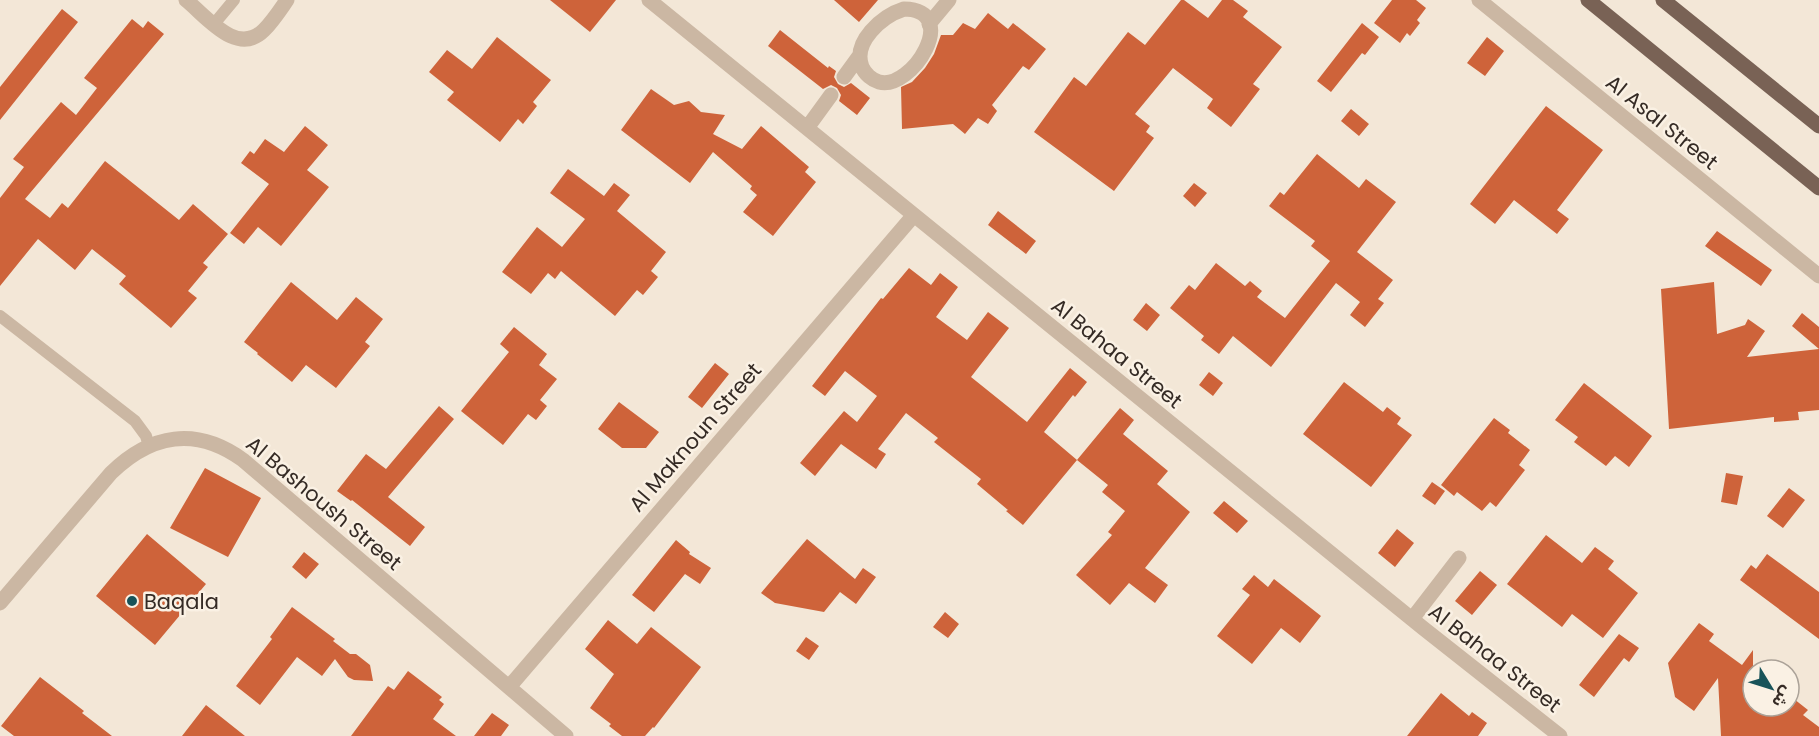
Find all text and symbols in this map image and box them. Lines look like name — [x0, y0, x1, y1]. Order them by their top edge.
street label: Al Asal Street — [1600, 68, 1724, 176]
street label: Al Bahaa Street — [1045, 291, 1189, 415]
street label: Al Maknoun Street — [622, 356, 768, 518]
street label: Al Bashoush Street — [240, 429, 408, 577]
place label: Baqala — [144, 587, 219, 616]
marker: Baqala — [125, 594, 139, 608]
street label: Al Bahaa Street — [1423, 597, 1567, 719]
north arrow — [1741, 658, 1801, 718]
text: ش — [1767, 681, 1798, 713]

